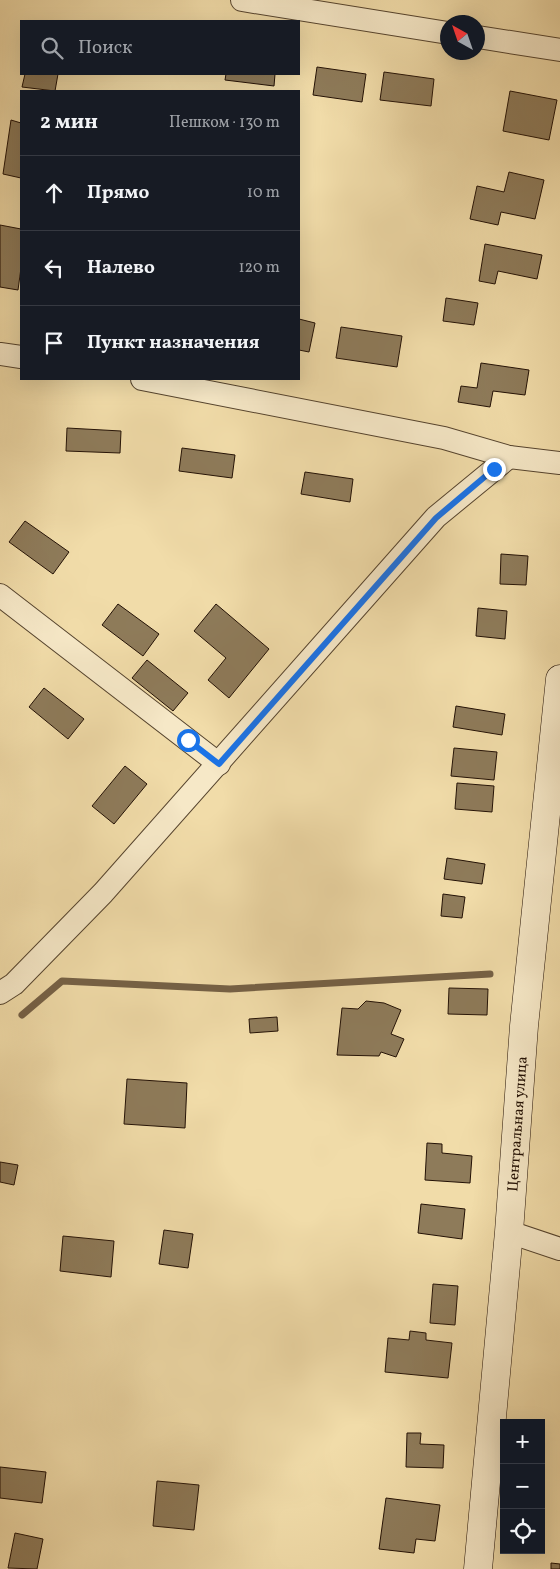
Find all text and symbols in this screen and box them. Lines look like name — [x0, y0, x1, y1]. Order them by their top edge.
north arrow — [440, 15, 485, 60]
search box — [20, 20, 300, 75]
icon: search — [38, 34, 66, 62]
text: Поиск — [78, 35, 132, 61]
text: 2 мин — [40, 108, 98, 137]
text: Пешком · 130 m — [169, 112, 280, 134]
icon: ahead — [40, 179, 68, 207]
text: Прямо — [87, 180, 149, 206]
text: 10 m — [247, 182, 280, 204]
icon: left — [40, 254, 68, 282]
text: Налево — [87, 255, 155, 281]
text: 120 m — [238, 257, 280, 279]
icon: arrive — [40, 329, 68, 357]
text: Пункт назначения — [87, 330, 260, 356]
route end — [483, 458, 506, 481]
route start — [177, 729, 200, 752]
street label: Центральная улица — [503, 1056, 534, 1193]
map controls — [500, 1419, 545, 1554]
button: + — [500, 1419, 545, 1464]
button: − — [500, 1464, 545, 1509]
button: locate — [500, 1509, 545, 1554]

